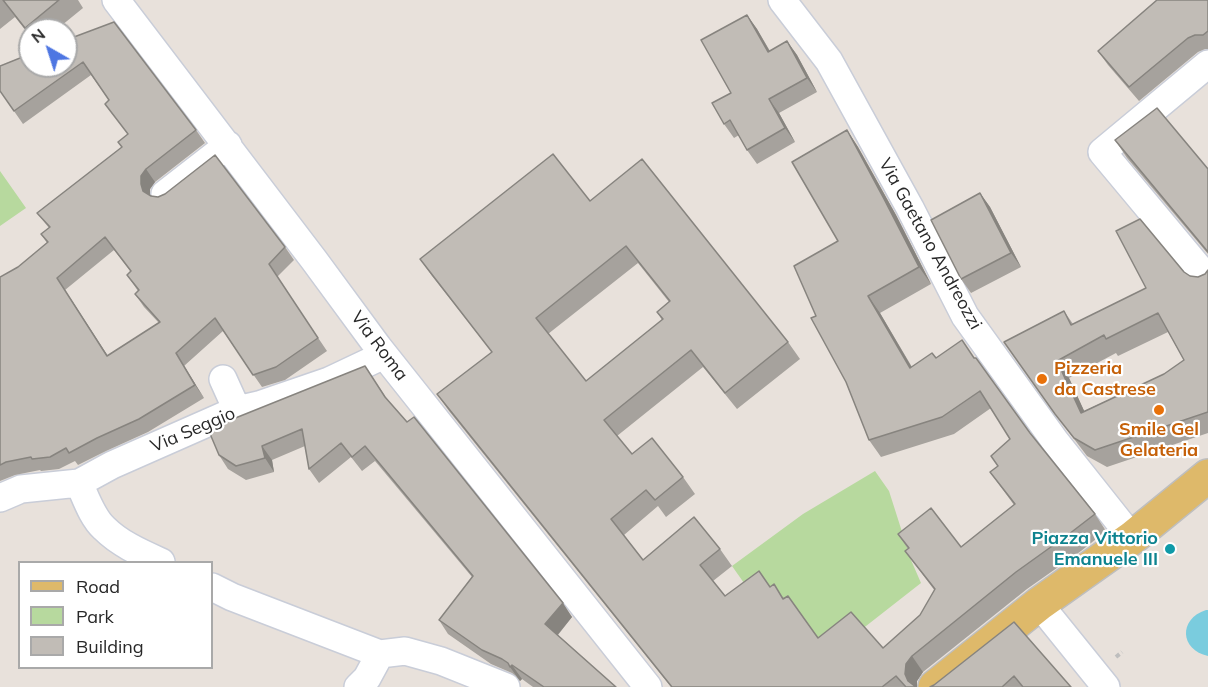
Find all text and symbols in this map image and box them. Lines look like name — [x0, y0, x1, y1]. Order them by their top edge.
north arrow — [18, 18, 78, 78]
text: N — [27, 24, 49, 47]
street label: Via Gaetano Andreozzi — [874, 155, 986, 333]
street label: Via Roma — [346, 307, 412, 385]
place label: Pizzeria da Castrese — [1054, 358, 1156, 400]
marker: Pizzeria da Castrese — [1035, 372, 1049, 386]
street label: Via Seggio — [148, 403, 238, 457]
marker: Smile Gel Gelateria — [1152, 403, 1166, 417]
place label: Smile Gel Gelateria — [1119, 419, 1199, 462]
place label: Piazza Vittorio Emanuele III — [1031, 528, 1158, 570]
marker: Piazza Vittorio Emanuele III — [1163, 542, 1177, 556]
legend — [18, 561, 213, 669]
text: Road — [76, 575, 120, 598]
text: Park — [76, 605, 114, 628]
text: Building — [76, 635, 144, 658]

